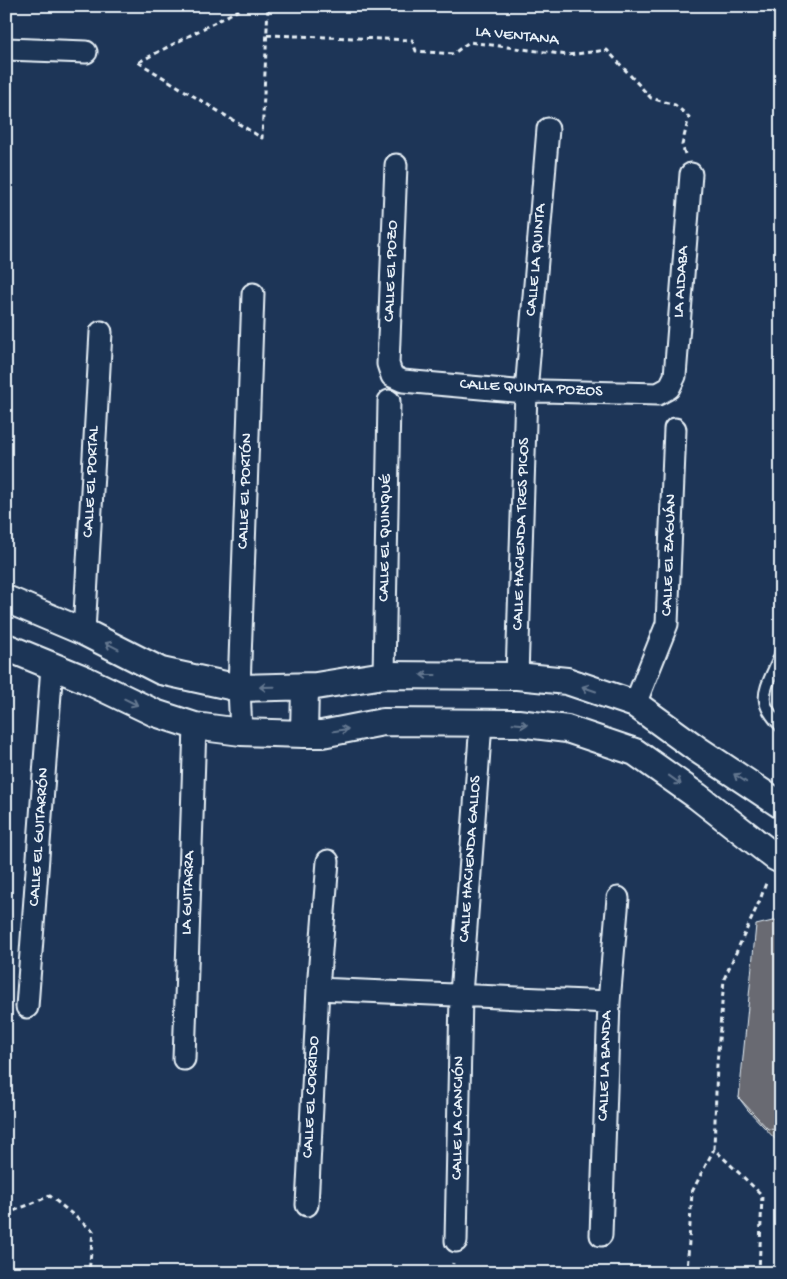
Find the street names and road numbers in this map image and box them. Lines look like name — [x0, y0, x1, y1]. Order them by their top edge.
street label: LA VENTANA — [474, 23, 561, 51]
street label: CALLE LA QUINTA — [523, 202, 552, 317]
street label: CALLE EL POZO — [381, 220, 403, 322]
street label: LA ALDABA — [670, 244, 694, 319]
street label: CALLE QUINTA POZOS — [459, 376, 604, 402]
street label: CALLE EL PORTAL — [80, 425, 104, 538]
street label: CALLE EL PORTÓN — [234, 433, 258, 549]
street label: CALLE HACIENDA TRES PICOS — [509, 437, 535, 631]
street label: CALLE EL QUINQUÉ — [375, 473, 397, 602]
street label: CALLE EL ZAGUÁN — [657, 494, 682, 616]
street label: CALLE EL GUITARRÓN — [26, 767, 54, 907]
street label: CALLE HACIENDA GALLOS — [456, 774, 486, 943]
street label: LA GUITARRA — [178, 849, 200, 935]
street label: CALLE LA BANDA — [595, 1009, 617, 1122]
street label: CALLE EL CORRIDO — [299, 1035, 325, 1159]
street label: CALLE LA CANCIÓN — [448, 1056, 470, 1180]

